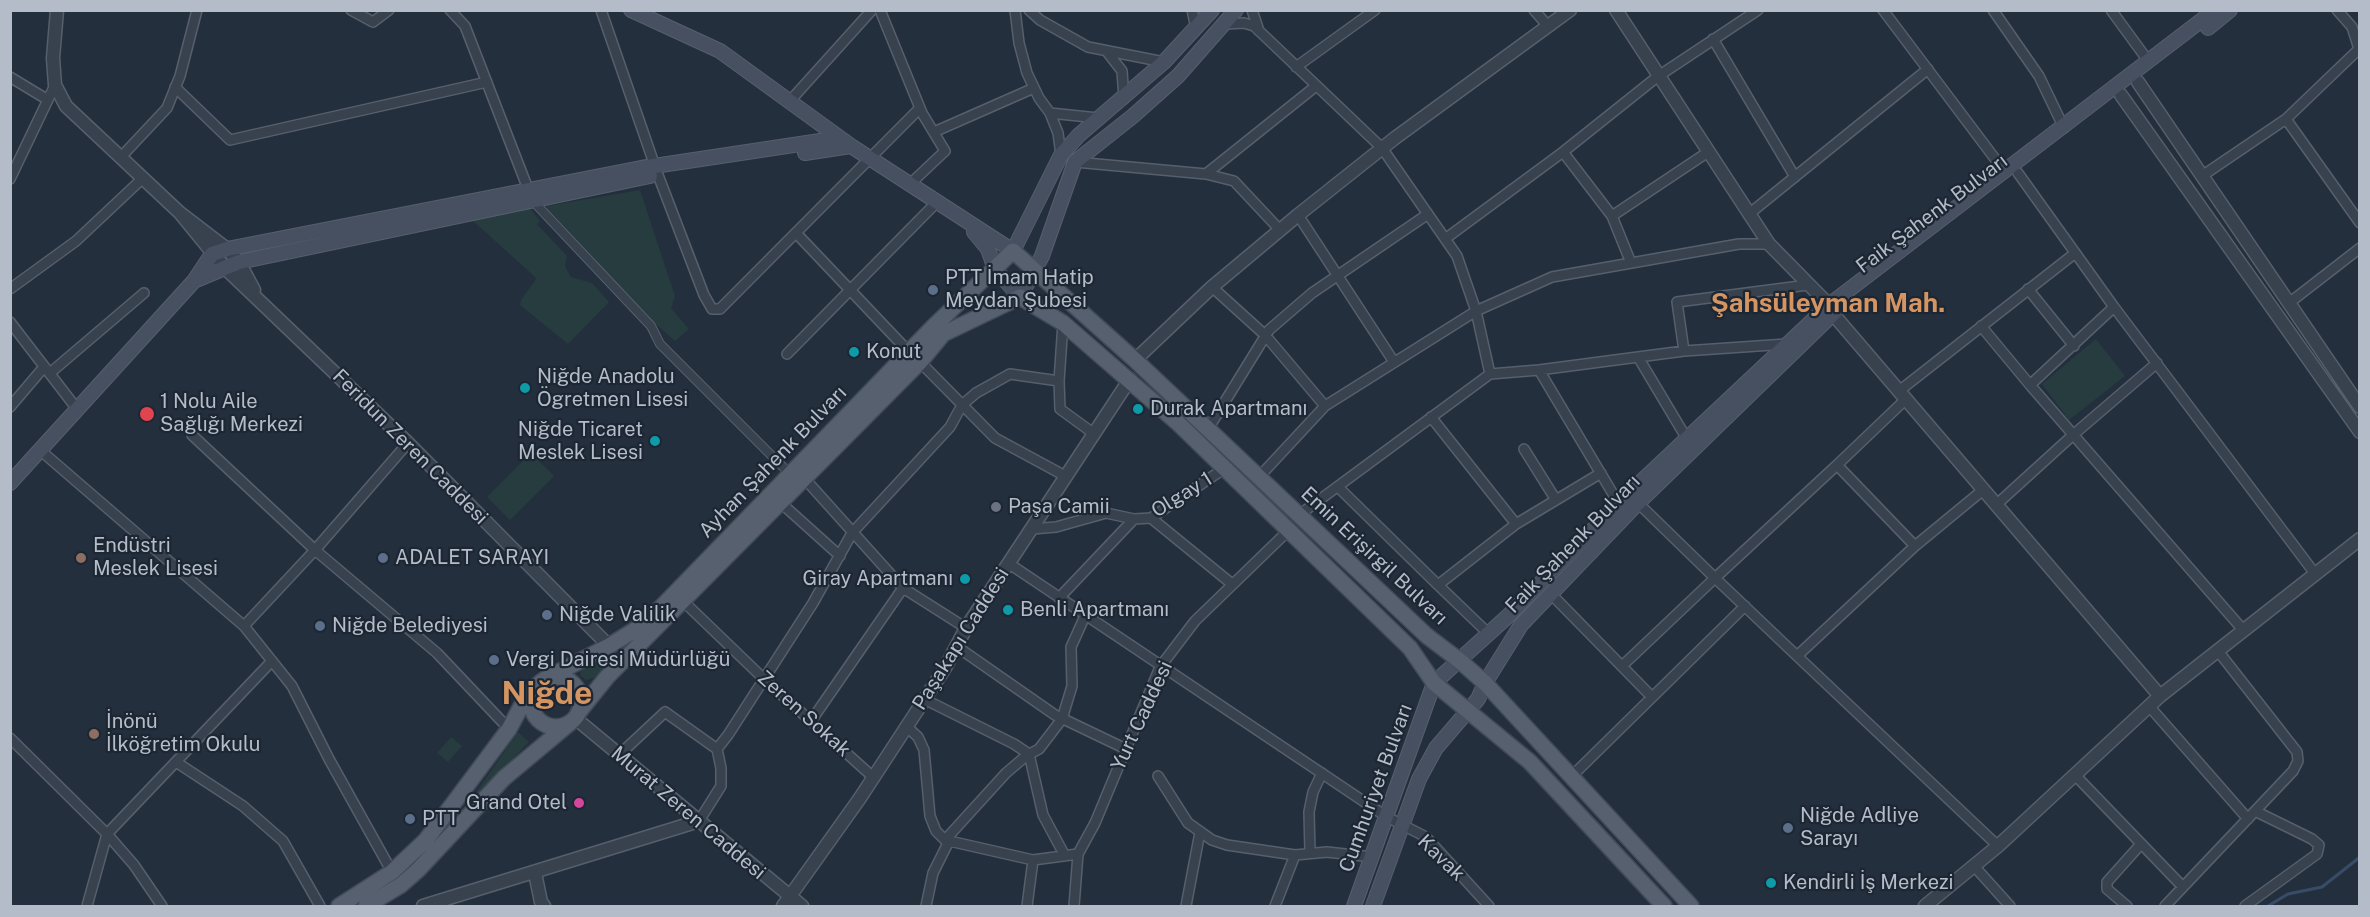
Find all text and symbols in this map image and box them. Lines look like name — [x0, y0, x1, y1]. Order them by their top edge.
street label: Faik Şahenk Bulvarı — [1852, 149, 2012, 279]
place label: PTT İmam Hatip Meydan Şubesi — [945, 266, 1094, 313]
marker: PTT İmam Hatip Meydan Şubesi — [926, 283, 940, 297]
district label: Şahsüleyman Mah. — [1711, 288, 1945, 320]
place label: Konut — [866, 340, 921, 364]
marker: Konut — [847, 345, 861, 359]
street label: Feridun Zeren Caddesi — [327, 364, 493, 530]
place label: Niğde Anadolu Ögretmen Lisesi — [537, 365, 688, 412]
marker: Niğde Anadolu Ögretmen Lisesi — [518, 381, 532, 395]
street label: Ayhan Şahenk Bulvarı — [694, 381, 852, 543]
place label: 1 Nolu Aile Sağlığı Merkezi — [160, 390, 303, 437]
place label: Durak Apartmanı — [1150, 397, 1307, 421]
marker: Durak Apartmanı — [1131, 402, 1145, 416]
marker: 1 Nolu Aile Sağlığı Merkezi — [138, 405, 156, 423]
place label: Niğde Ticaret Meslek Lisesi — [518, 418, 643, 465]
marker: Niğde Ticaret Meslek Lisesi — [648, 434, 662, 448]
street label: Olgay 1 — [1147, 467, 1217, 523]
street label: Faik Şahenk Bulvarı — [1501, 470, 1645, 618]
street label: Emin Erişirgil Bulvarı — [1296, 482, 1452, 630]
place label: Paşa Camii — [1008, 495, 1110, 519]
marker: Paşa Camii — [989, 500, 1003, 514]
place label: Endüstri Meslek Lisesi — [93, 534, 218, 581]
place label: ADALET SARAYI — [395, 546, 549, 570]
marker: Endüstri Meslek Lisesi — [74, 551, 88, 565]
marker: ADALET SARAYI — [376, 551, 390, 565]
street label: Paşakapı Caddesi — [908, 563, 1014, 715]
place label: Giray Apartmanı — [802, 567, 953, 591]
marker: Giray Apartmanı — [958, 572, 972, 586]
place label: Benli Apartmanı — [1020, 598, 1169, 622]
place label: Niğde Valilik — [559, 603, 676, 627]
marker: Benli Apartmanı — [1001, 603, 1015, 617]
marker: Niğde Valilik — [540, 608, 554, 622]
place label: Niğde Belediyesi — [332, 614, 488, 638]
marker: Niğde Belediyesi — [313, 619, 327, 633]
place label: Vergi Dairesi Müdürlüğü — [506, 648, 730, 672]
marker: Vergi Dairesi Müdürlüğü — [487, 653, 501, 667]
street label: Yurt Caddesi — [1106, 657, 1178, 775]
street label: Zeren Sokak — [752, 666, 856, 762]
district label: Niğde — [501, 675, 593, 713]
street label: Cumhuriyet Bulvarı — [1334, 701, 1418, 875]
place label: İnönü İlköğretim Okulu — [106, 710, 260, 757]
marker: İnönü İlköğretim Okulu — [87, 727, 101, 741]
street label: Murat Zeren Caddesi — [606, 741, 770, 885]
place label: Grand Otel — [466, 791, 567, 815]
marker: Grand Otel — [572, 796, 586, 810]
place label: Niğde Adliye Sarayı — [1800, 804, 1919, 851]
place label: PTT — [422, 807, 459, 831]
marker: PTT — [403, 812, 417, 826]
marker: Niğde Adliye Sarayı — [1781, 821, 1795, 835]
street label: Kavak — [1412, 830, 1470, 886]
place label: Kendirli İş Merkezi — [1783, 871, 1953, 895]
marker: Kendirli İş Merkezi — [1764, 876, 1778, 890]

